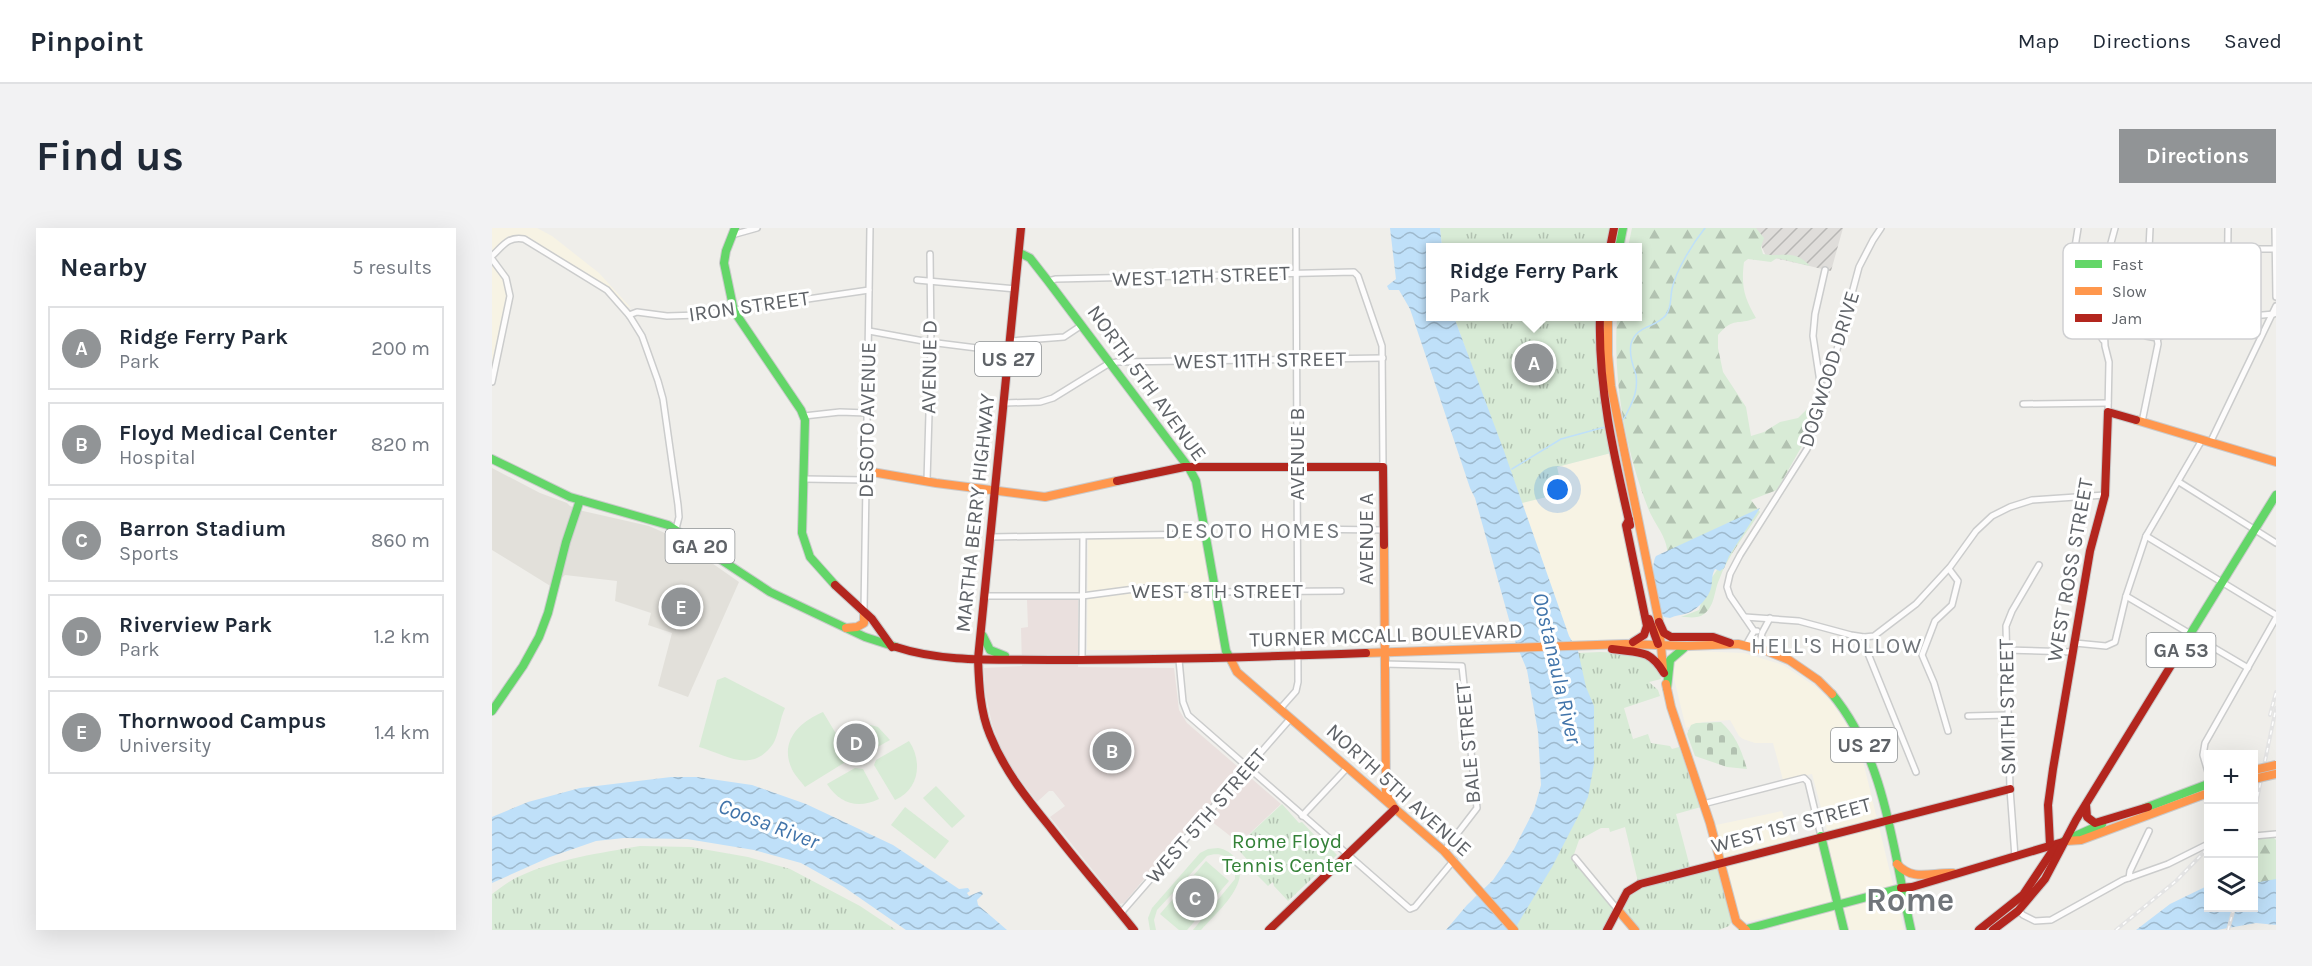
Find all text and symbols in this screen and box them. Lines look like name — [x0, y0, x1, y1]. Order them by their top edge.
text: Pinpoint — [30, 25, 143, 58]
text: Map — [2018, 29, 2059, 53]
text: Directions — [2092, 29, 2191, 53]
text: Saved — [2224, 29, 2282, 53]
button: Directions — [2119, 129, 2276, 183]
text: Find us — [36, 131, 184, 181]
popup — [1426, 243, 1642, 321]
legend — [2063, 243, 2261, 339]
text: Nearby — [60, 252, 147, 283]
text: Fast — [2112, 255, 2143, 274]
text: 5 results — [352, 256, 432, 279]
text: Ridge Ferry Park — [1449, 258, 1619, 284]
street label: WEST 12TH STREET — [1112, 261, 1291, 291]
text: Slow — [2112, 282, 2147, 301]
text: Park — [1449, 284, 1490, 307]
street label: IRON STREET — [687, 286, 811, 326]
street label: DOGWOOD DRIVE — [1794, 288, 1864, 450]
street label: NORTH 5TH AVENUE — [1082, 300, 1212, 466]
text: Jam — [2112, 309, 2142, 328]
street label: AVENUE D — [916, 320, 942, 414]
text: Ridge Ferry Park — [119, 324, 288, 350]
text: A — [75, 337, 88, 360]
text: 200 m — [371, 337, 430, 360]
pin: A — [1514, 340, 1554, 386]
street label: DESOTO AVENUE — [854, 342, 880, 498]
road number: US 27 — [975, 342, 1041, 376]
street label: WEST 11TH STREET — [1174, 346, 1347, 374]
text: Park — [119, 350, 160, 373]
street label: MARTHA BERRY HIGHWAY — [951, 392, 1000, 634]
street label: AVENUE B — [1285, 407, 1309, 501]
text: Floyd Medical Center — [119, 420, 337, 446]
text: B — [75, 433, 88, 456]
text: 820 m — [371, 433, 430, 456]
text: Hospital — [119, 446, 196, 469]
your location — [1543, 475, 1572, 504]
street label: WEST ROSS STREET — [2042, 476, 2098, 664]
street label: AVENUE A — [1354, 493, 1378, 585]
text: Barron Stadium — [119, 516, 286, 542]
district label: DESOTO HOMES — [1165, 518, 1341, 544]
text: C — [75, 529, 88, 552]
text: 860 m — [371, 529, 430, 552]
road number: GA 20 — [666, 529, 734, 563]
text: Sports — [119, 542, 179, 565]
street label: WEST 8TH STREET — [1131, 579, 1303, 603]
pin: E — [662, 584, 700, 629]
water label: Oostanaula River — [1527, 590, 1587, 748]
text: Riverview Park — [119, 612, 272, 638]
street label: TURNER MCCALL BOULEVARD — [1249, 618, 1523, 652]
text: D — [75, 625, 88, 648]
text: 1.2 km — [374, 625, 430, 648]
district label: HELL'S HOLLOW — [1751, 633, 1923, 659]
road number: GA 53 — [2146, 633, 2216, 667]
text: Park — [119, 638, 160, 661]
street label: SMITH STREET — [1994, 638, 2020, 775]
street label: BALE STREET — [1451, 681, 1485, 805]
text: Thornwood Campus — [119, 708, 326, 734]
street label: NORTH 5TH AVENUE — [1322, 719, 1476, 861]
pin: D — [836, 720, 876, 766]
text: E — [76, 721, 87, 744]
text: 1.4 km — [374, 721, 430, 744]
pin: B — [1092, 728, 1132, 774]
road number: US 27 — [1831, 728, 1897, 762]
text: University — [119, 734, 211, 757]
street label: WEST 5TH STREET — [1141, 743, 1271, 888]
map controls — [2204, 750, 2258, 912]
button: + — [2204, 750, 2258, 804]
street label: WEST 1ST STREET — [1709, 792, 1874, 858]
water label: Coosa River — [715, 793, 824, 856]
button: − — [2204, 804, 2258, 858]
park label: Rome Floyd Tennis Center — [1222, 829, 1352, 877]
button: layers — [2204, 858, 2258, 912]
pin: C — [1176, 876, 1214, 920]
district label: Rome — [1866, 881, 1954, 919]

